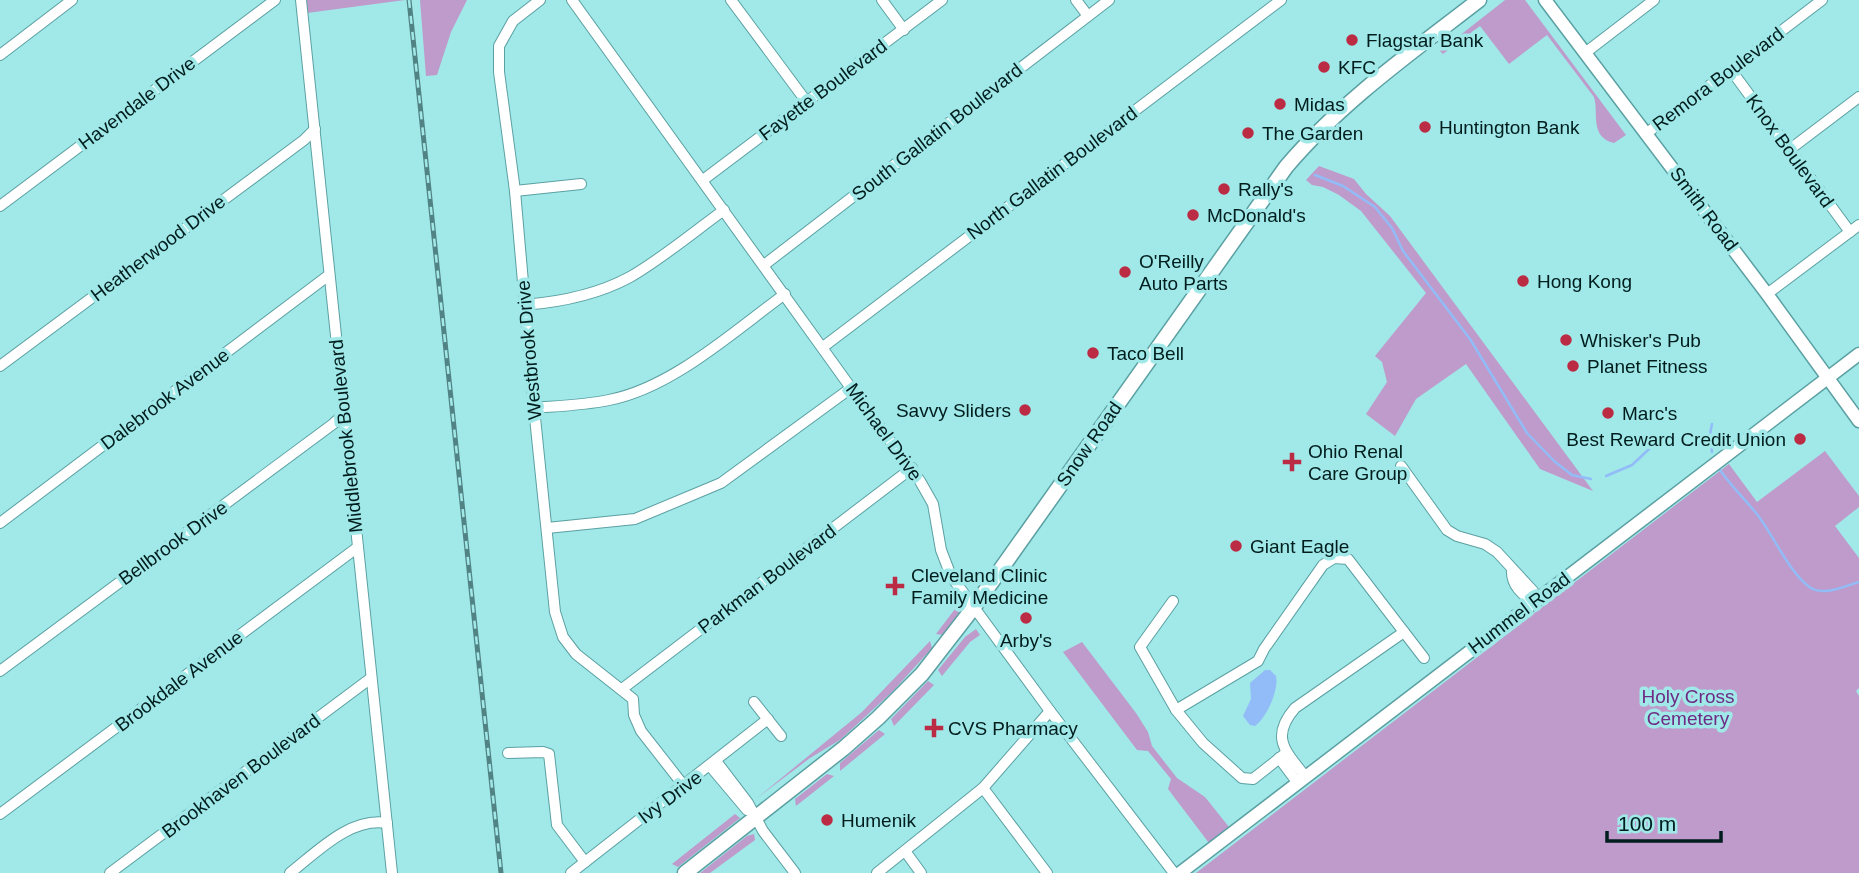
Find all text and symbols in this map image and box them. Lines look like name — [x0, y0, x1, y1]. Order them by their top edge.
street label: Remora Boulevard — [1648, 23, 1788, 135]
place label: Flagstar Bank — [1366, 30, 1484, 51]
marker: Flagstar Bank — [1344, 32, 1360, 48]
street label: Fayette Boulevard — [755, 35, 891, 145]
street label: Havendale Drive — [75, 52, 199, 154]
place label: KFC — [1338, 57, 1376, 78]
street label: South Gallatin Boulevard — [848, 59, 1026, 205]
marker: KFC — [1316, 59, 1332, 75]
street label: Knox Boulevard — [1742, 91, 1838, 211]
place label: Midas — [1294, 94, 1345, 115]
marker: Midas — [1272, 96, 1288, 112]
street label: North Gallatin Boulevard — [963, 102, 1141, 244]
place label: Huntington Bank — [1439, 117, 1580, 138]
marker: Huntington Bank — [1417, 119, 1433, 135]
place label: The Garden — [1262, 123, 1363, 144]
marker: The Garden — [1240, 125, 1256, 141]
street label: Smith Road — [1666, 163, 1742, 255]
place label: Rally's — [1238, 179, 1293, 200]
marker: Rally's — [1216, 181, 1232, 197]
street label: Heatherwood Drive — [87, 191, 229, 305]
place label: McDonald's — [1207, 205, 1306, 226]
marker: McDonald's — [1185, 207, 1201, 223]
place label: O'Reilly Auto Parts — [1139, 251, 1228, 294]
marker: O'Reilly Auto Parts — [1117, 264, 1133, 280]
place label: Hong Kong — [1537, 271, 1632, 292]
marker: Hong Kong — [1515, 273, 1531, 289]
street label: Westbrook Drive — [512, 279, 546, 421]
place label: Whisker's Pub — [1580, 330, 1701, 351]
marker: Whisker's Pub — [1558, 332, 1574, 348]
street label: Middlebrook Boulevard — [325, 338, 367, 534]
place label: Taco Bell — [1107, 343, 1184, 364]
street label: Dalebrook Avenue — [97, 344, 233, 454]
marker: Taco Bell — [1085, 345, 1101, 361]
place label: Planet Fitness — [1587, 356, 1707, 377]
marker: Planet Fitness — [1565, 358, 1581, 374]
street label: Michael Drive — [842, 379, 926, 485]
street label: Snow Road — [1052, 398, 1126, 490]
place label: Savvy Sliders — [896, 400, 1011, 421]
marker: Savvy Sliders — [1017, 402, 1033, 418]
place label: Marc's — [1622, 403, 1677, 424]
marker: Marc's — [1600, 405, 1616, 421]
place label: Best Reward Credit Union — [1566, 429, 1786, 450]
marker: Best Reward Credit Union — [1792, 431, 1808, 447]
place label: Ohio Renal Care Group — [1308, 441, 1407, 484]
marker: Ohio Renal Care Group — [1282, 452, 1302, 472]
street label: Bellbrook Drive — [115, 497, 231, 589]
street label: Parkman Boulevard — [694, 520, 840, 638]
place label: Giant Eagle — [1250, 536, 1349, 557]
marker: Giant Eagle — [1228, 538, 1244, 554]
place label: Cleveland Clinic Family Medicine — [911, 565, 1048, 608]
street label: Hummel Road — [1464, 568, 1574, 658]
marker: Cleveland Clinic Family Medicine — [885, 576, 905, 596]
marker: Arby's — [1018, 610, 1034, 626]
street label: Brookdale Avenue — [111, 626, 247, 736]
place label: Arby's — [1000, 630, 1052, 651]
park label: Holy Cross Cemetery — [1642, 686, 1734, 729]
street label: Brookhaven Boulevard — [158, 710, 324, 842]
place label: CVS Pharmacy — [948, 718, 1078, 739]
marker: CVS Pharmacy — [926, 720, 942, 736]
street label: Ivy Drive — [634, 766, 706, 828]
scale bar — [1607, 800, 1721, 844]
place label: Humenik — [841, 810, 916, 831]
marker: Humenik — [819, 812, 835, 828]
text: 100 m — [1618, 812, 1676, 835]

